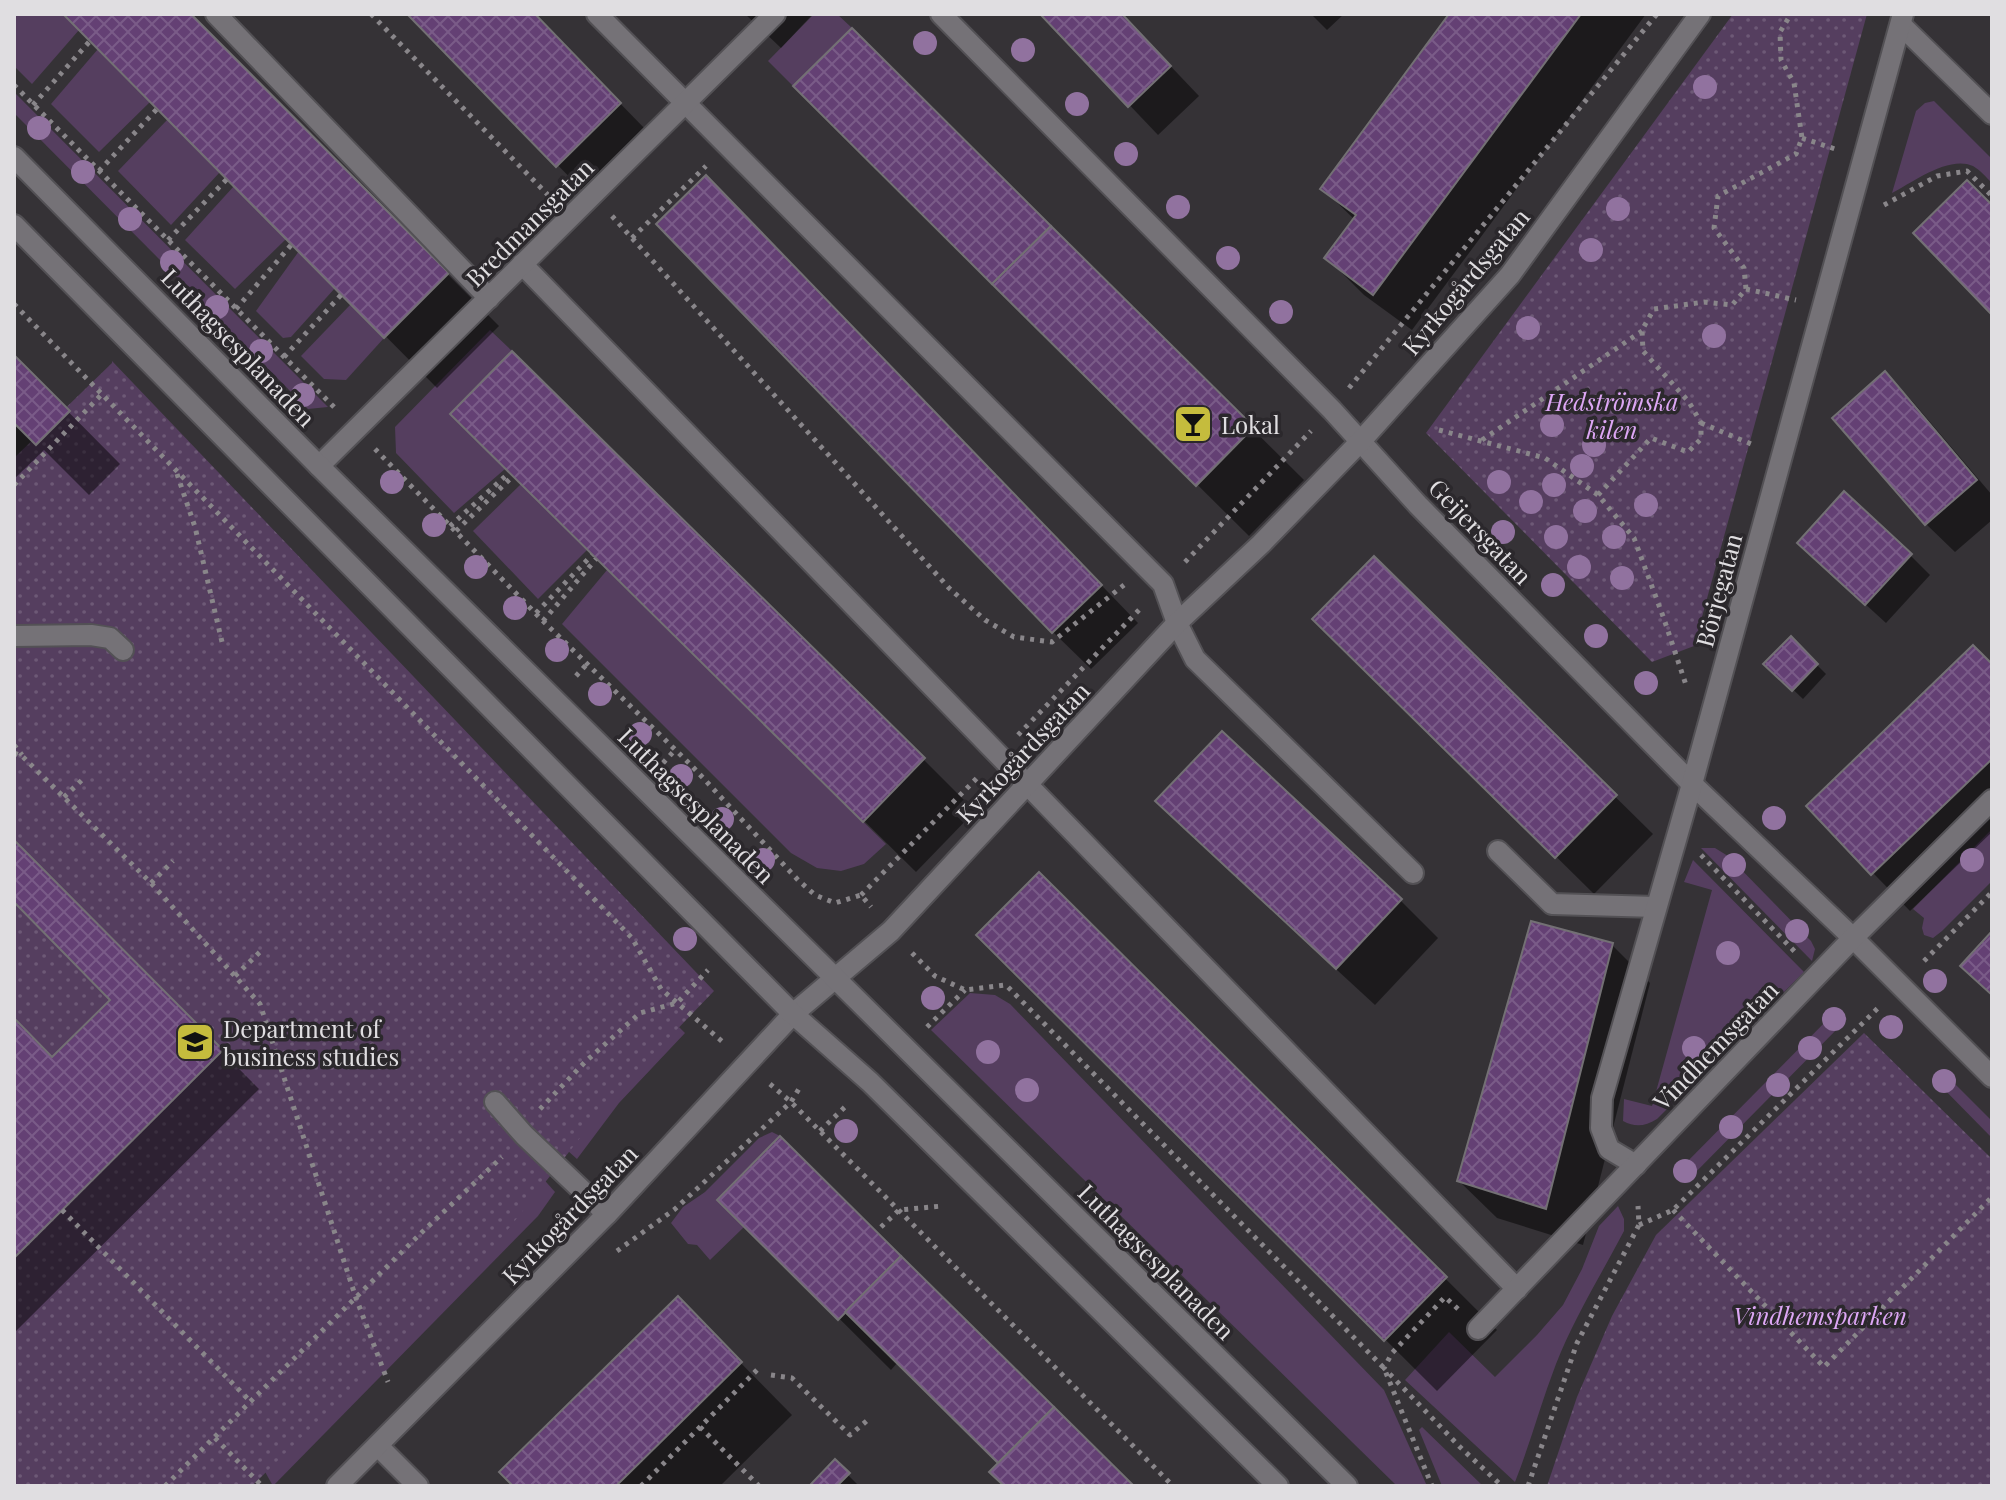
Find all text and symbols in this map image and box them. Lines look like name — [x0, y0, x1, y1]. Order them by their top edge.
street label: Bredmansgatan — [458, 151, 600, 293]
street label: Kyrkogårdsgatan — [1394, 201, 1536, 361]
street label: Luthagsesplanaden — [155, 261, 323, 433]
park label: Hedströmska kilen — [1545, 385, 1678, 445]
bar icon: Lokal — [1172, 403, 1214, 445]
place label: Lokal — [1221, 408, 1280, 440]
street label: Geijersgatan — [1423, 471, 1539, 591]
street label: Börjegatan — [1687, 530, 1749, 650]
street label: Kyrkogårdsgatan — [948, 674, 1096, 830]
street label: Luthagsesplanaden — [612, 720, 782, 890]
street label: Vindhemsgatan — [1645, 974, 1785, 1117]
place label: Department of business studies — [223, 1012, 399, 1072]
school or university icon: Department of business studies — [174, 1021, 216, 1063]
street label: Kyrkogårdsgatan — [494, 1137, 644, 1291]
street label: Luthagsesplanaden — [1072, 1176, 1242, 1346]
park label: Vindhemsparken — [1733, 1299, 1907, 1331]

